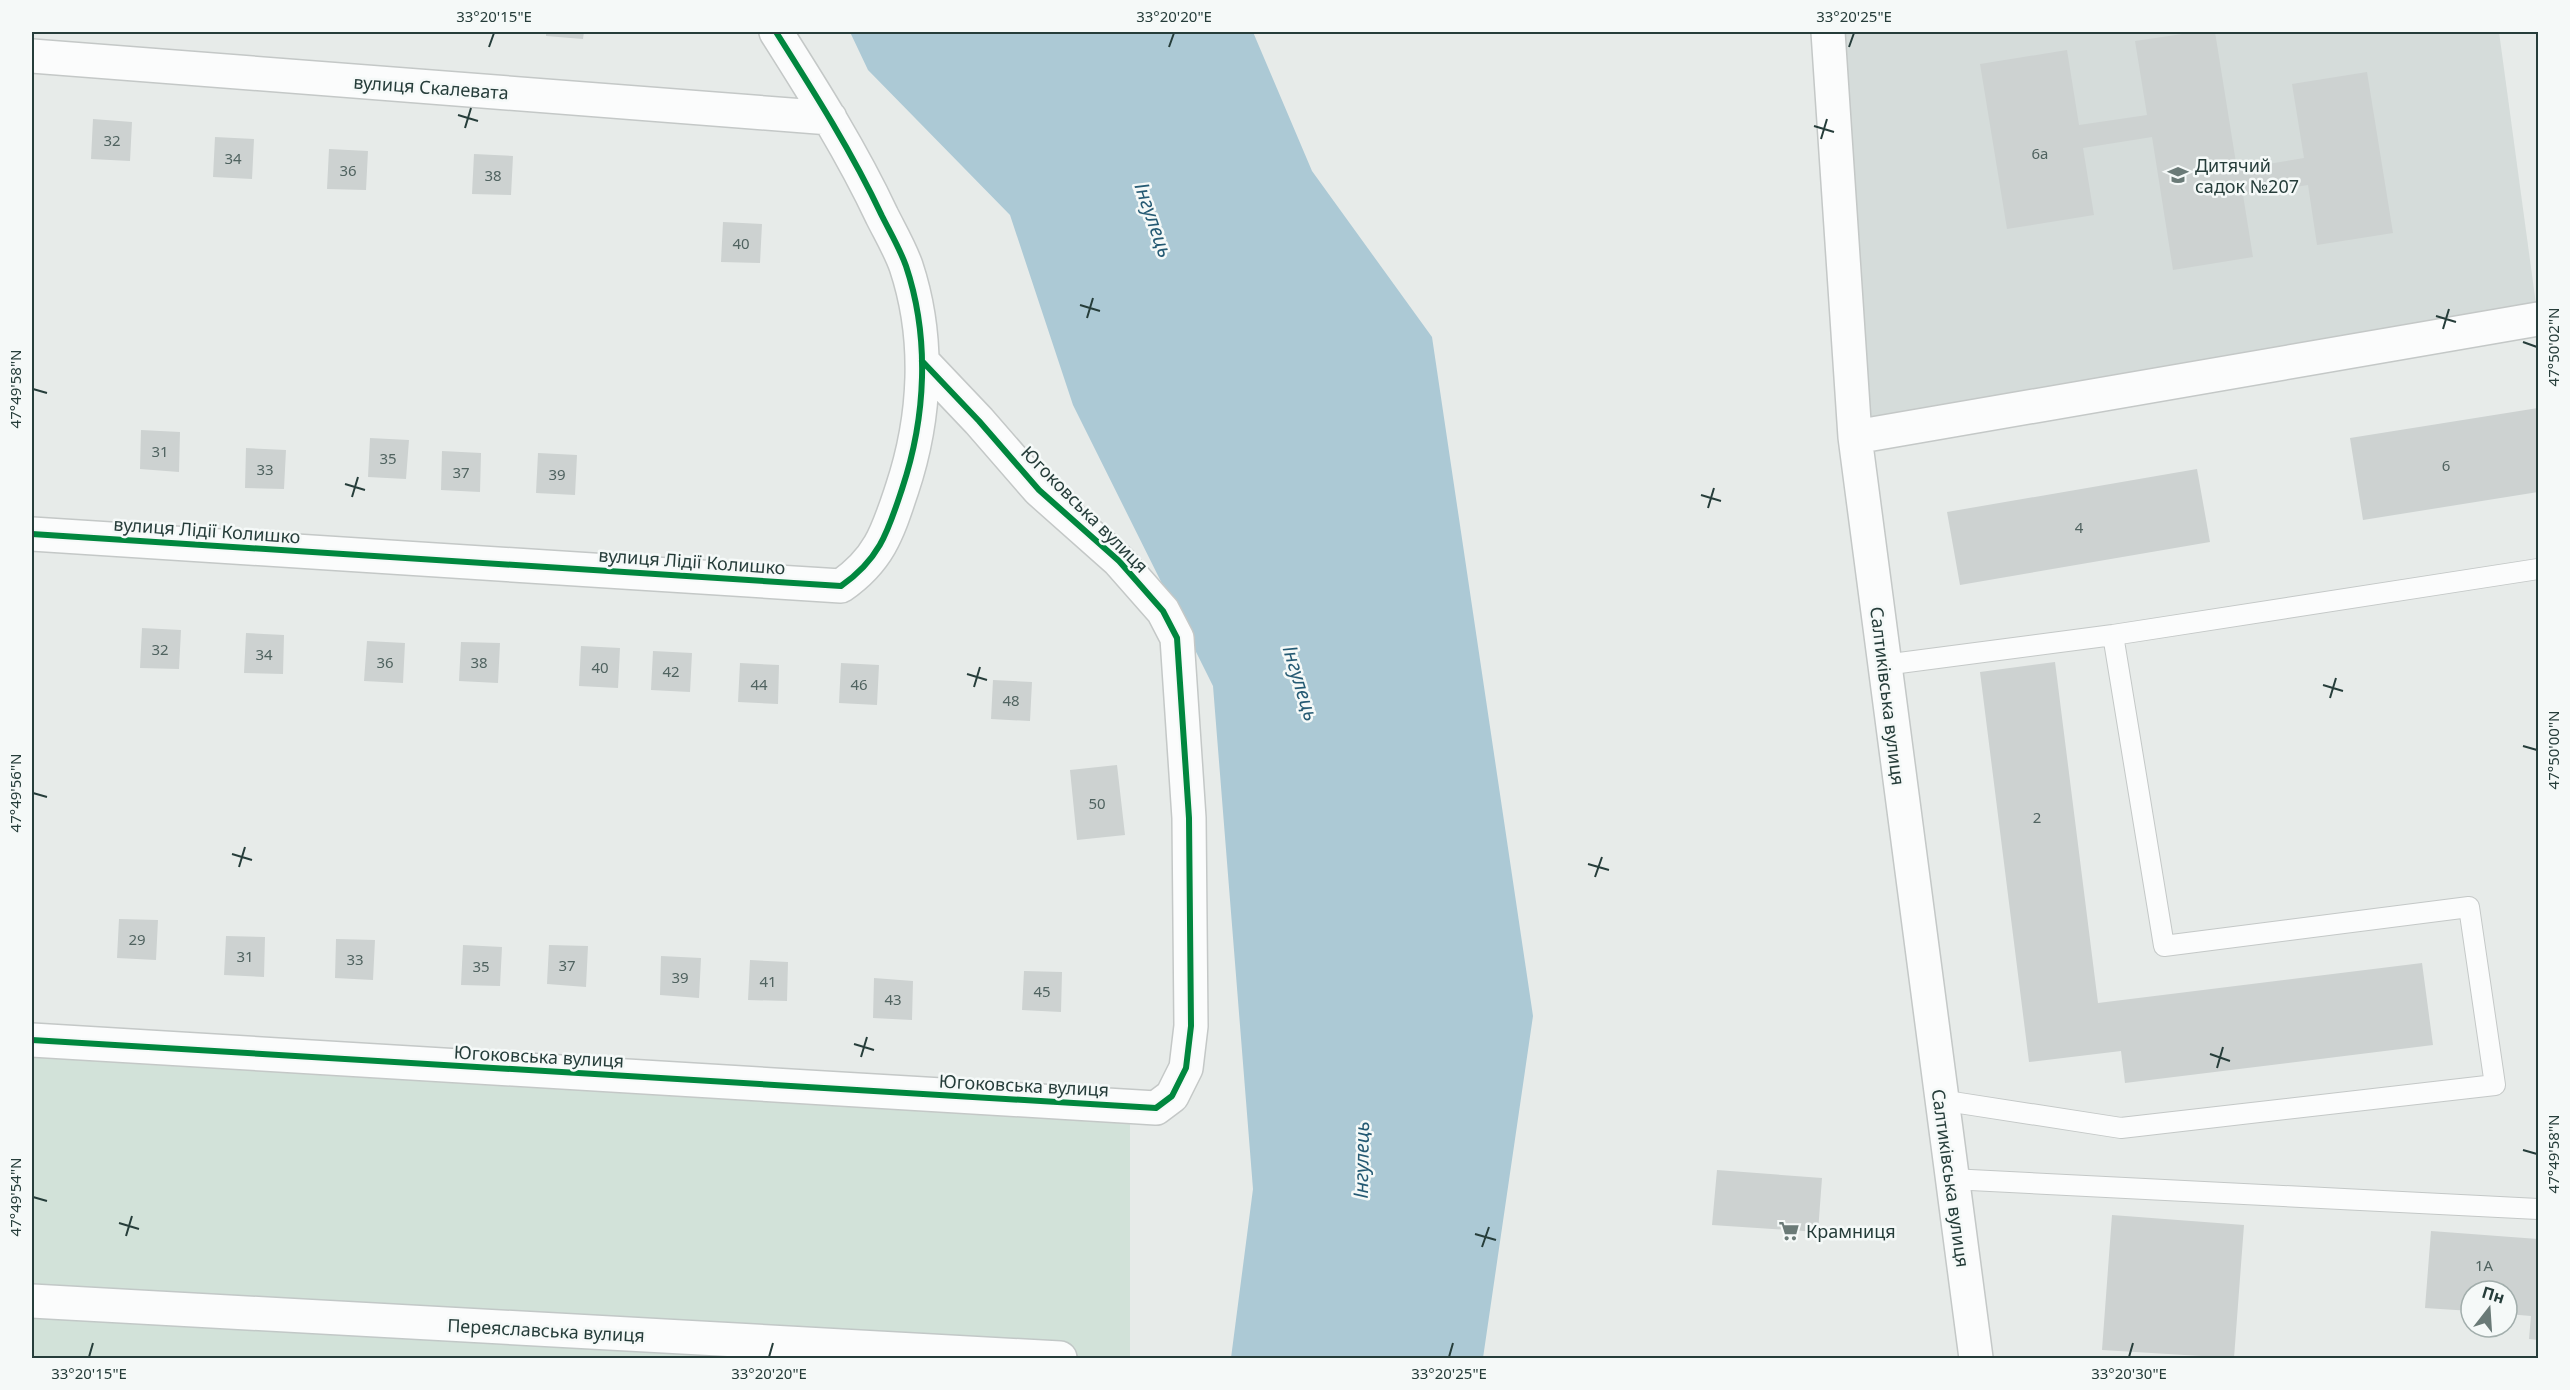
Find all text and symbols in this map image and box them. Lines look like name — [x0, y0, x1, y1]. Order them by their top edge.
text: 33°20'15"E — [456, 6, 532, 26]
text: 33°20'20"E — [1136, 6, 1212, 26]
text: 33°20'25"E — [1816, 6, 1892, 26]
street label: вулиця Скалевата — [353, 70, 509, 104]
house number: 32 — [103, 130, 121, 150]
house number: 6а — [2032, 143, 2048, 163]
house number: 34 — [224, 148, 242, 168]
place label: Дитячий садок №207 — [2195, 153, 2299, 198]
house number: 36 — [339, 160, 357, 180]
school or university icon: Дитячий садок №207 — [2166, 163, 2190, 187]
house number: 38 — [484, 165, 502, 185]
water label: Інгулець — [1129, 179, 1179, 261]
house number: 40 — [732, 233, 750, 253]
text: 47°50'02"N — [2543, 308, 2563, 386]
text: 47°49'58"N — [5, 350, 25, 428]
street label: Югоковська вулиця — [1016, 440, 1154, 578]
house number: 31 — [151, 441, 169, 461]
house number: 35 — [379, 448, 397, 468]
house number: 6 — [2442, 455, 2450, 475]
house number: 33 — [256, 459, 274, 479]
house number: 37 — [452, 462, 470, 482]
house number: 39 — [548, 464, 566, 484]
street label: вулиця Лідії Колишко — [113, 511, 301, 549]
house number: 4 — [2075, 517, 2084, 537]
street label: вулиця Лідії Колишко — [598, 542, 786, 580]
street label: Салтиківська вулиця — [1865, 605, 1911, 787]
house number: 32 — [151, 639, 169, 659]
water label: Інгулець — [1277, 642, 1325, 724]
house number: 34 — [255, 644, 273, 664]
house number: 36 — [376, 652, 394, 672]
house number: 38 — [470, 652, 488, 672]
house number: 40 — [591, 657, 609, 677]
house number: 42 — [662, 661, 680, 681]
house number: 44 — [750, 674, 768, 694]
house number: 46 — [850, 674, 868, 694]
house number: 48 — [1002, 690, 1020, 710]
text: 47°50'00"N — [2543, 711, 2563, 789]
text: 47°49'56"N — [5, 754, 25, 832]
house number: 50 — [1088, 793, 1106, 813]
house number: 2 — [2033, 807, 2041, 827]
house number: 29 — [128, 929, 146, 949]
house number: 31 — [236, 946, 254, 966]
house number: 33 — [346, 949, 364, 969]
house number: 37 — [558, 955, 576, 975]
house number: 35 — [472, 956, 490, 976]
house number: 39 — [671, 967, 689, 987]
house number: 41 — [759, 971, 777, 991]
house number: 45 — [1033, 981, 1051, 1001]
house number: 43 — [884, 989, 902, 1009]
street label: Югоковська вулиця — [453, 1040, 625, 1072]
street label: Югоковська вулиця — [938, 1069, 1110, 1101]
street label: Салтиківська вулиця — [1927, 1087, 1975, 1269]
text: 47°49'58"N — [2543, 1115, 2563, 1193]
water label: Інгулець — [1347, 1121, 1375, 1199]
text: 47°49'54"N — [5, 1158, 25, 1236]
supermarket icon: Крамниця — [1777, 1219, 1801, 1243]
place label: Крамниця — [1806, 1219, 1896, 1243]
house number: 1А — [2475, 1255, 2494, 1275]
north arrow — [2459, 1279, 2519, 1339]
text: Пн — [2479, 1281, 2507, 1308]
street label: Переяславська вулиця — [447, 1313, 645, 1347]
text: 33°20'15"E — [51, 1363, 127, 1383]
text: 33°20'20"E — [731, 1363, 807, 1383]
text: 33°20'25"E — [1411, 1363, 1487, 1383]
text: 33°20'30"E — [2091, 1363, 2167, 1383]

